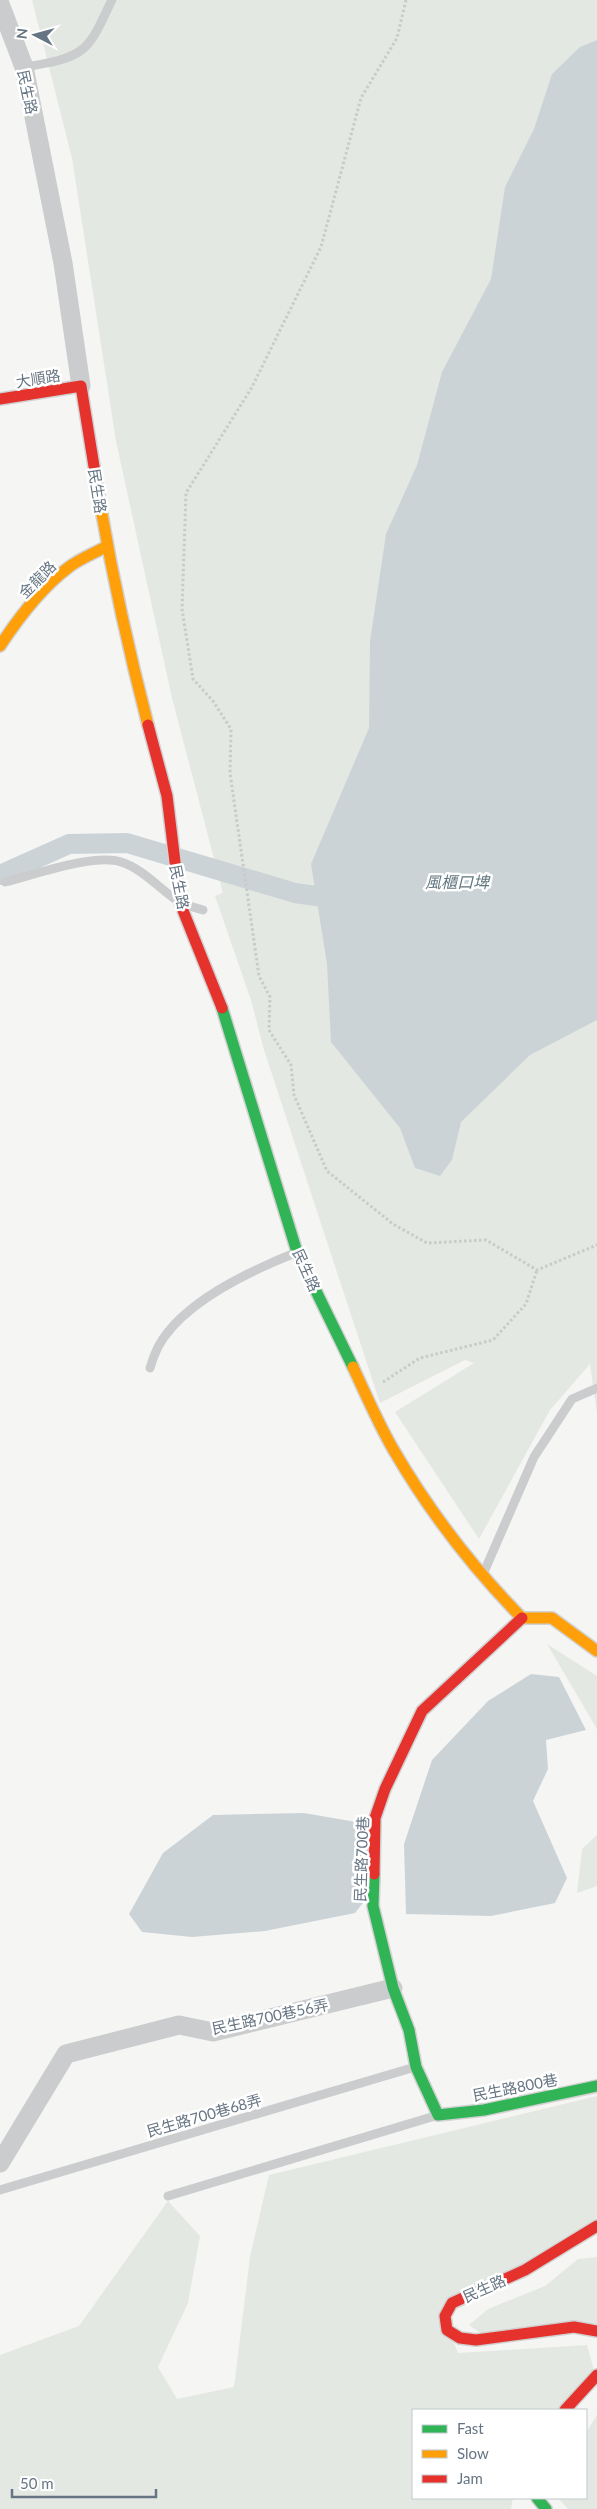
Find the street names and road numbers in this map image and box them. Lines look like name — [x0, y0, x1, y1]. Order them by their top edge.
street label: 民生路 — [15, 68, 41, 116]
street label: 大順路 — [14, 366, 62, 390]
street label: 民生路 — [86, 467, 110, 515]
street label: 金龍路 — [15, 557, 59, 601]
street label: 民生路 — [167, 863, 193, 911]
street label: 民生路 — [290, 1246, 324, 1294]
street label: 民生路700巷 — [351, 1816, 371, 1902]
street label: 民生路700巷56弄 — [210, 1995, 330, 2037]
street label: 民生路800巷 — [471, 2070, 559, 2104]
street label: 民生路700巷68弄 — [145, 2090, 263, 2140]
street label: 民生路 — [460, 2271, 508, 2305]

